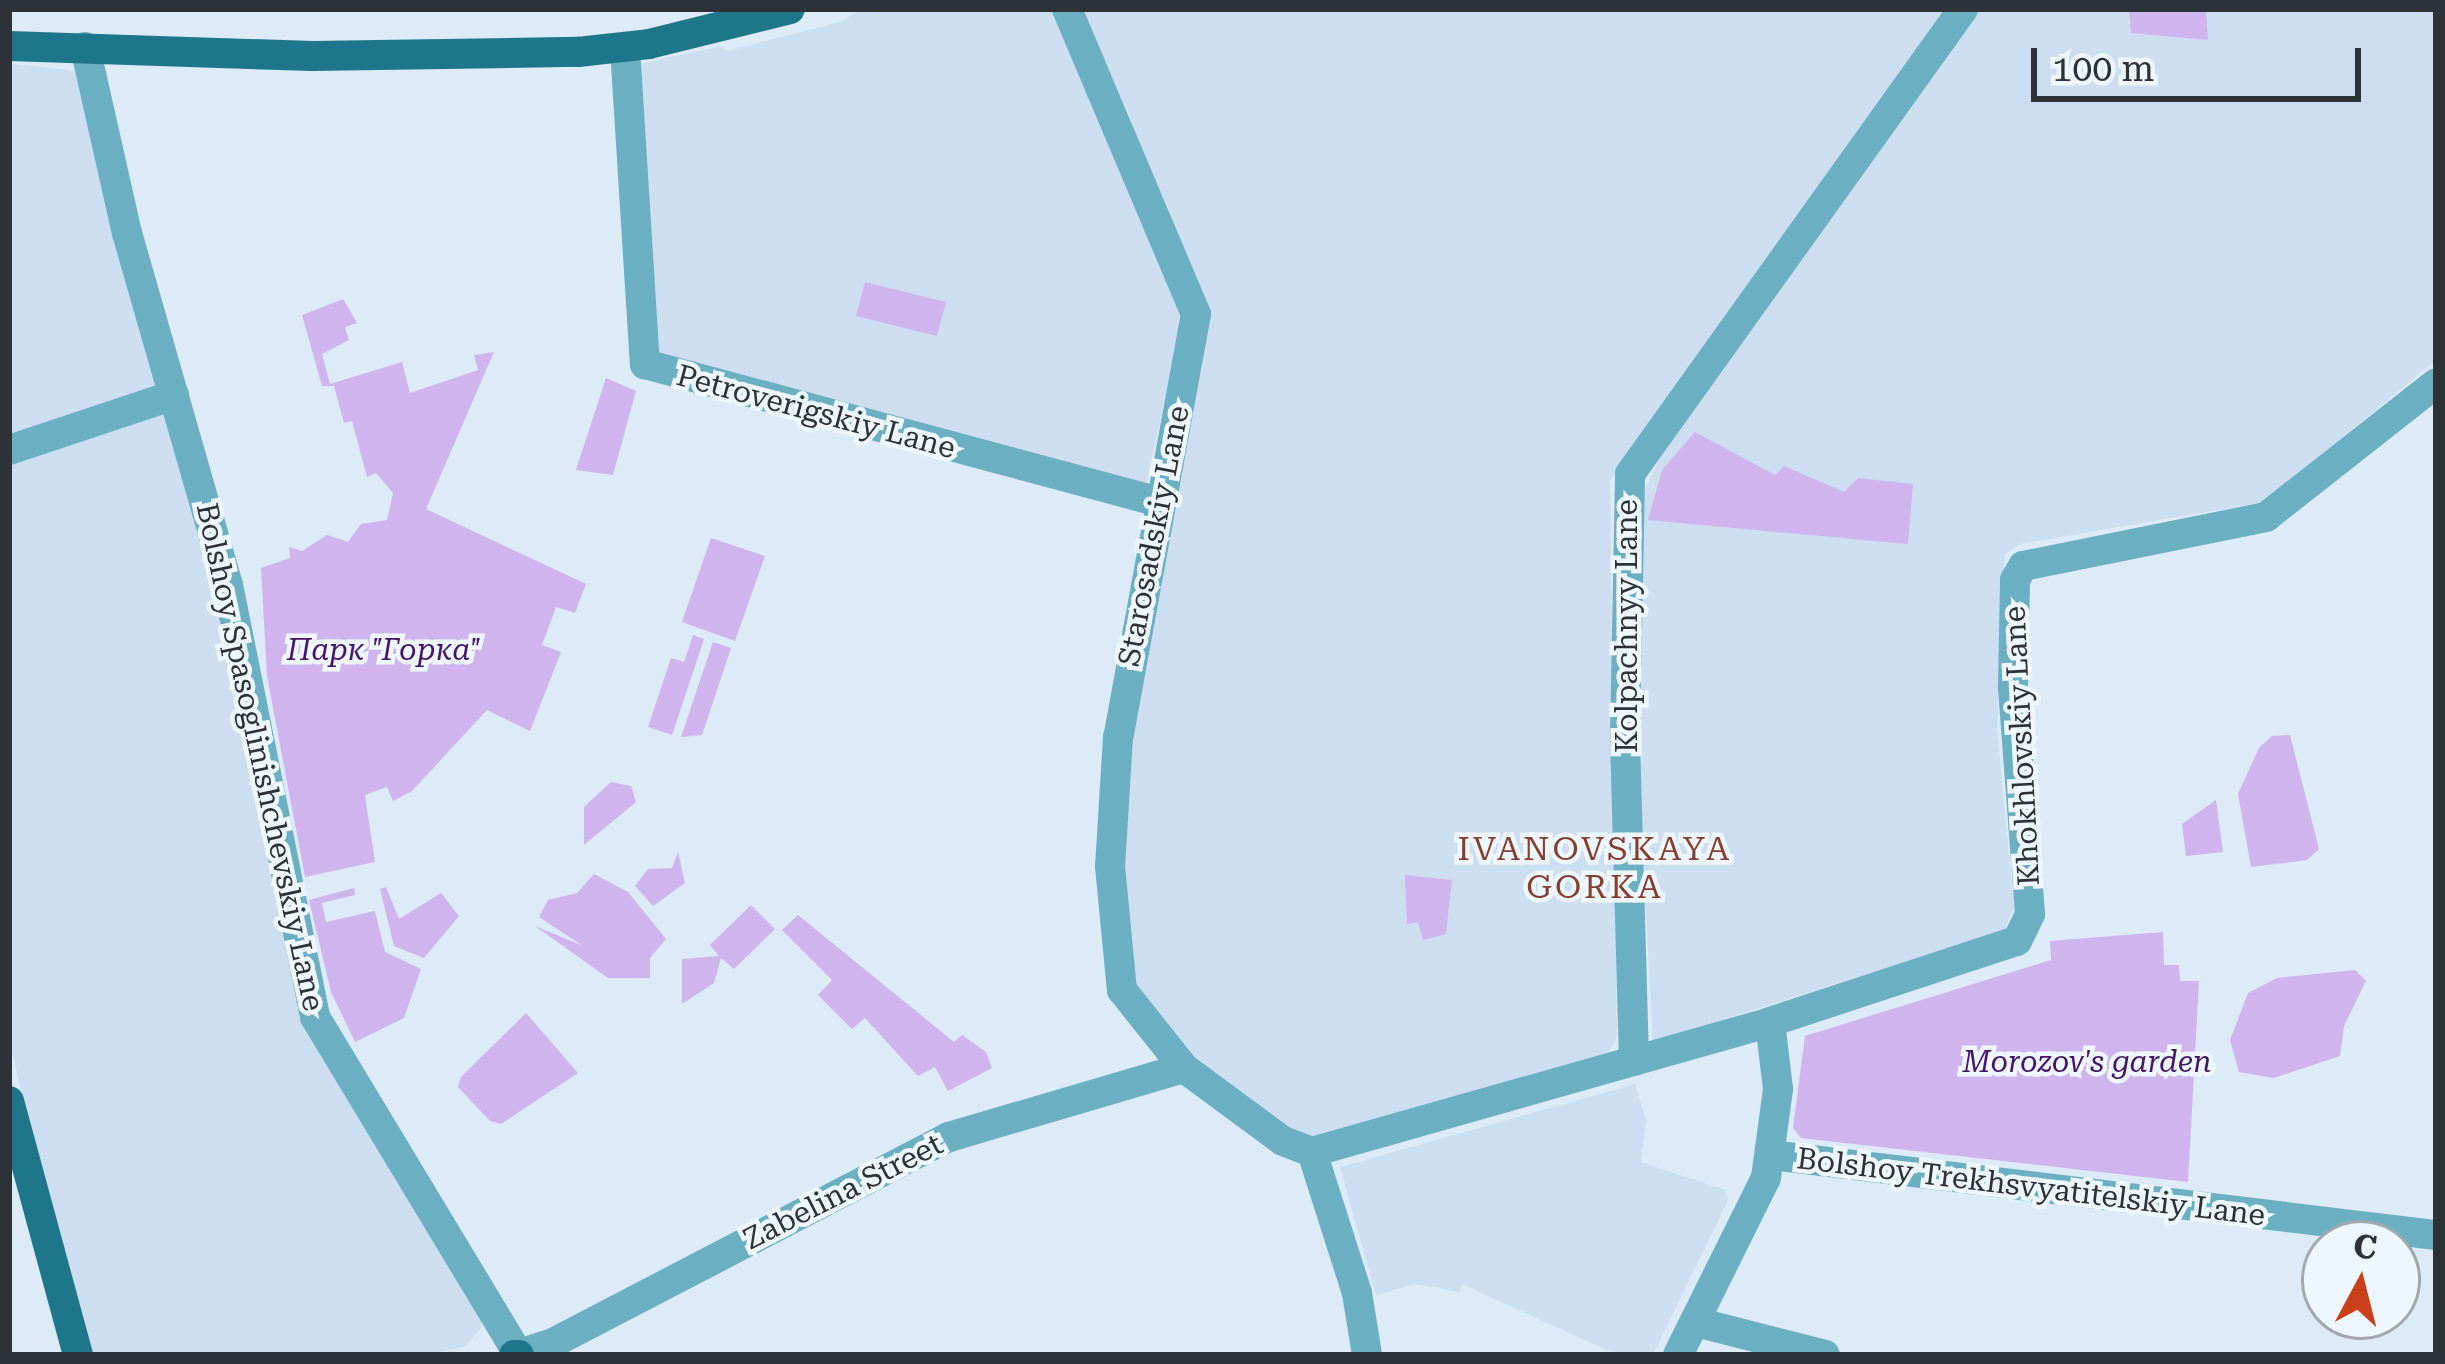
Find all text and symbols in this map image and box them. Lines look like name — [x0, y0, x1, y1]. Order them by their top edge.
scale bar — [2037, 24, 2367, 98]
text: 100 m — [2052, 48, 2154, 90]
street label: Petroverigskiy Lane — [673, 357, 959, 467]
street label: Starosadskiy Lane — [1111, 403, 1197, 669]
street label: Kolpachnyy Lane — [1609, 499, 1645, 753]
street label: Bolshoy Spasoglinishchevskiy Lane — [189, 500, 331, 1014]
street label: Khokhlovskiy Lane — [1997, 605, 2047, 887]
park label: Парк "Горка" — [287, 632, 481, 668]
district label: IVANOVSKAYA GORKA — [1458, 829, 1732, 907]
park label: Morozov's garden — [1962, 1044, 2212, 1080]
street label: Zabelina Street — [737, 1126, 949, 1258]
street label: Bolshoy Trekhsvyatitelskiy Lane — [1795, 1140, 2267, 1234]
north arrow — [2301, 1220, 2421, 1340]
text: С — [2351, 1226, 2379, 1268]

